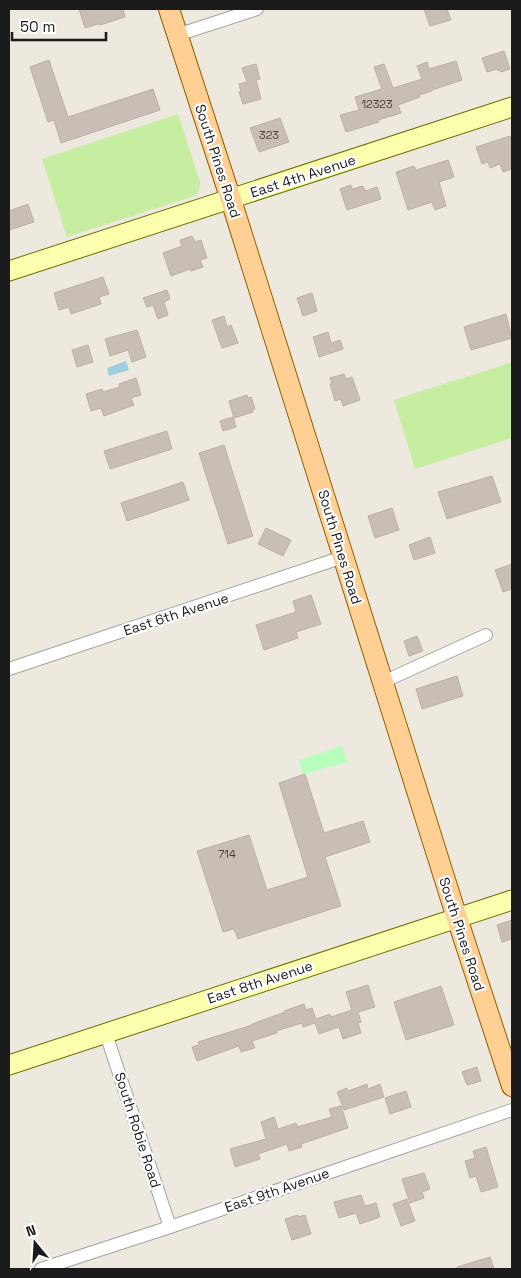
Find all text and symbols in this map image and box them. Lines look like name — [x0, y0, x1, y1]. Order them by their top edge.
scale bar — [12, 10, 106, 42]
text: 50 m — [20, 17, 55, 36]
house number: 12323 — [361, 97, 393, 111]
street label: South Pines Road — [191, 102, 245, 220]
house number: 323 — [259, 128, 279, 142]
street label: East 4th Avenue — [248, 150, 358, 202]
street label: South Pines Road — [314, 488, 366, 606]
street label: East 6th Avenue — [121, 589, 231, 639]
house number: 714 — [218, 847, 236, 861]
street label: South Pines Road — [435, 875, 489, 993]
street label: East 8th Avenue — [205, 956, 315, 1008]
street label: South Robie Road — [111, 1070, 165, 1190]
street label: East 9th Avenue — [222, 1164, 332, 1216]
north arrow — [10, 1218, 60, 1268]
text: N — [24, 1221, 38, 1241]

